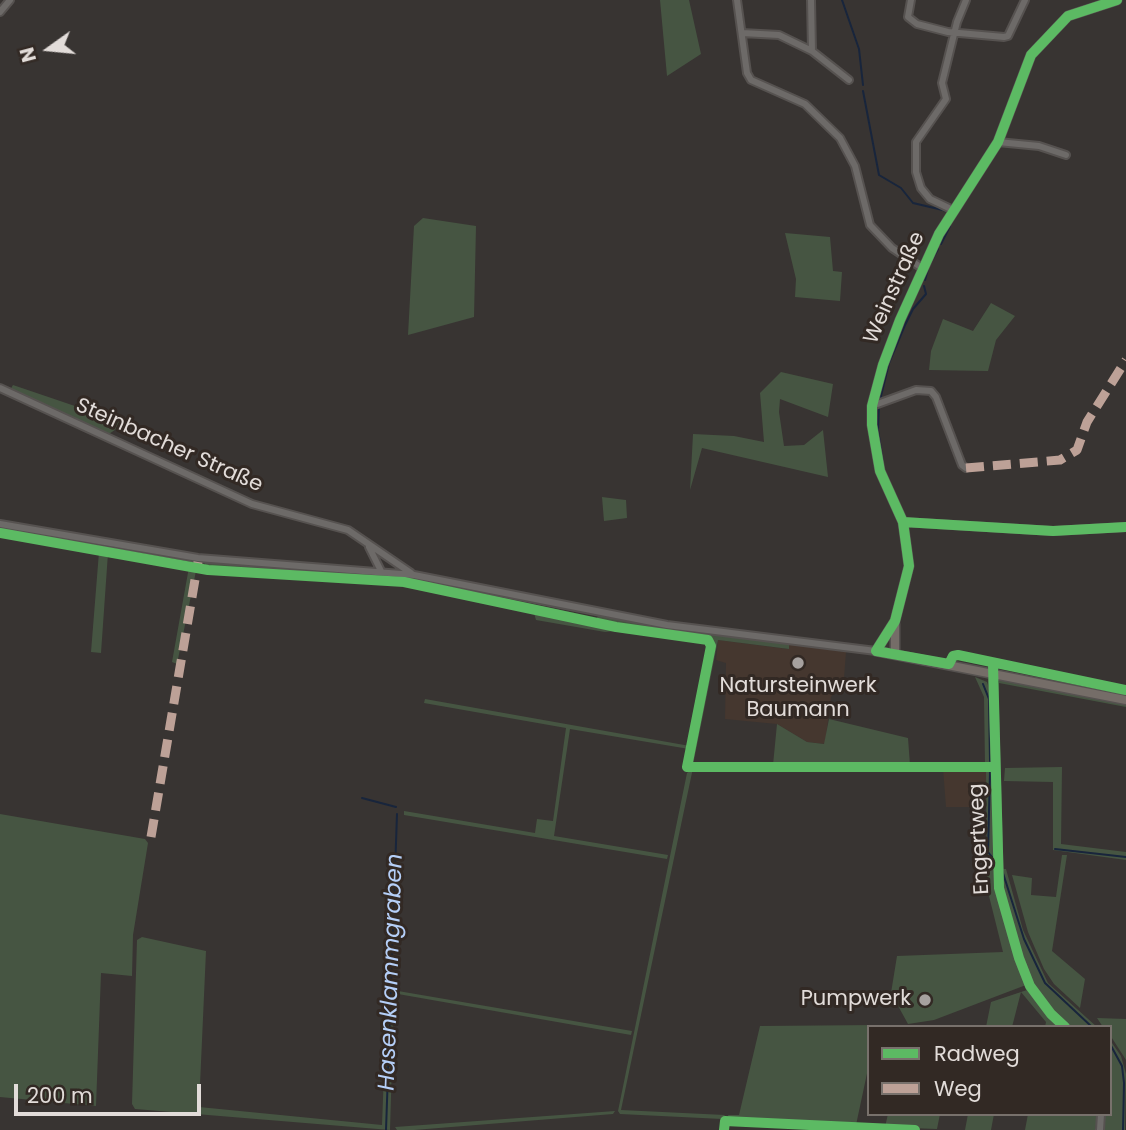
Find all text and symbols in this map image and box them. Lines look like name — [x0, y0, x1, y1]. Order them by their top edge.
north arrow — [14, 14, 84, 84]
text: N — [13, 44, 43, 65]
street label: Weinstraße — [859, 228, 931, 348]
street label: Steinbacher Straße — [72, 393, 266, 499]
marker: Natursteinwerk Baumann — [790, 655, 806, 671]
place label: Natursteinwerk Baumann — [720, 674, 876, 724]
street label: Engertweg — [965, 783, 995, 895]
water label: Hasenklammgraben — [374, 853, 410, 1091]
place label: Pumpwerk — [801, 987, 911, 1013]
marker: Pumpwerk — [917, 992, 933, 1008]
legend — [867, 1025, 1112, 1116]
text: Radweg — [934, 1039, 1020, 1068]
scale bar — [18, 1070, 205, 1114]
text: Weg — [934, 1074, 982, 1103]
text: 200 m — [27, 1081, 93, 1110]

